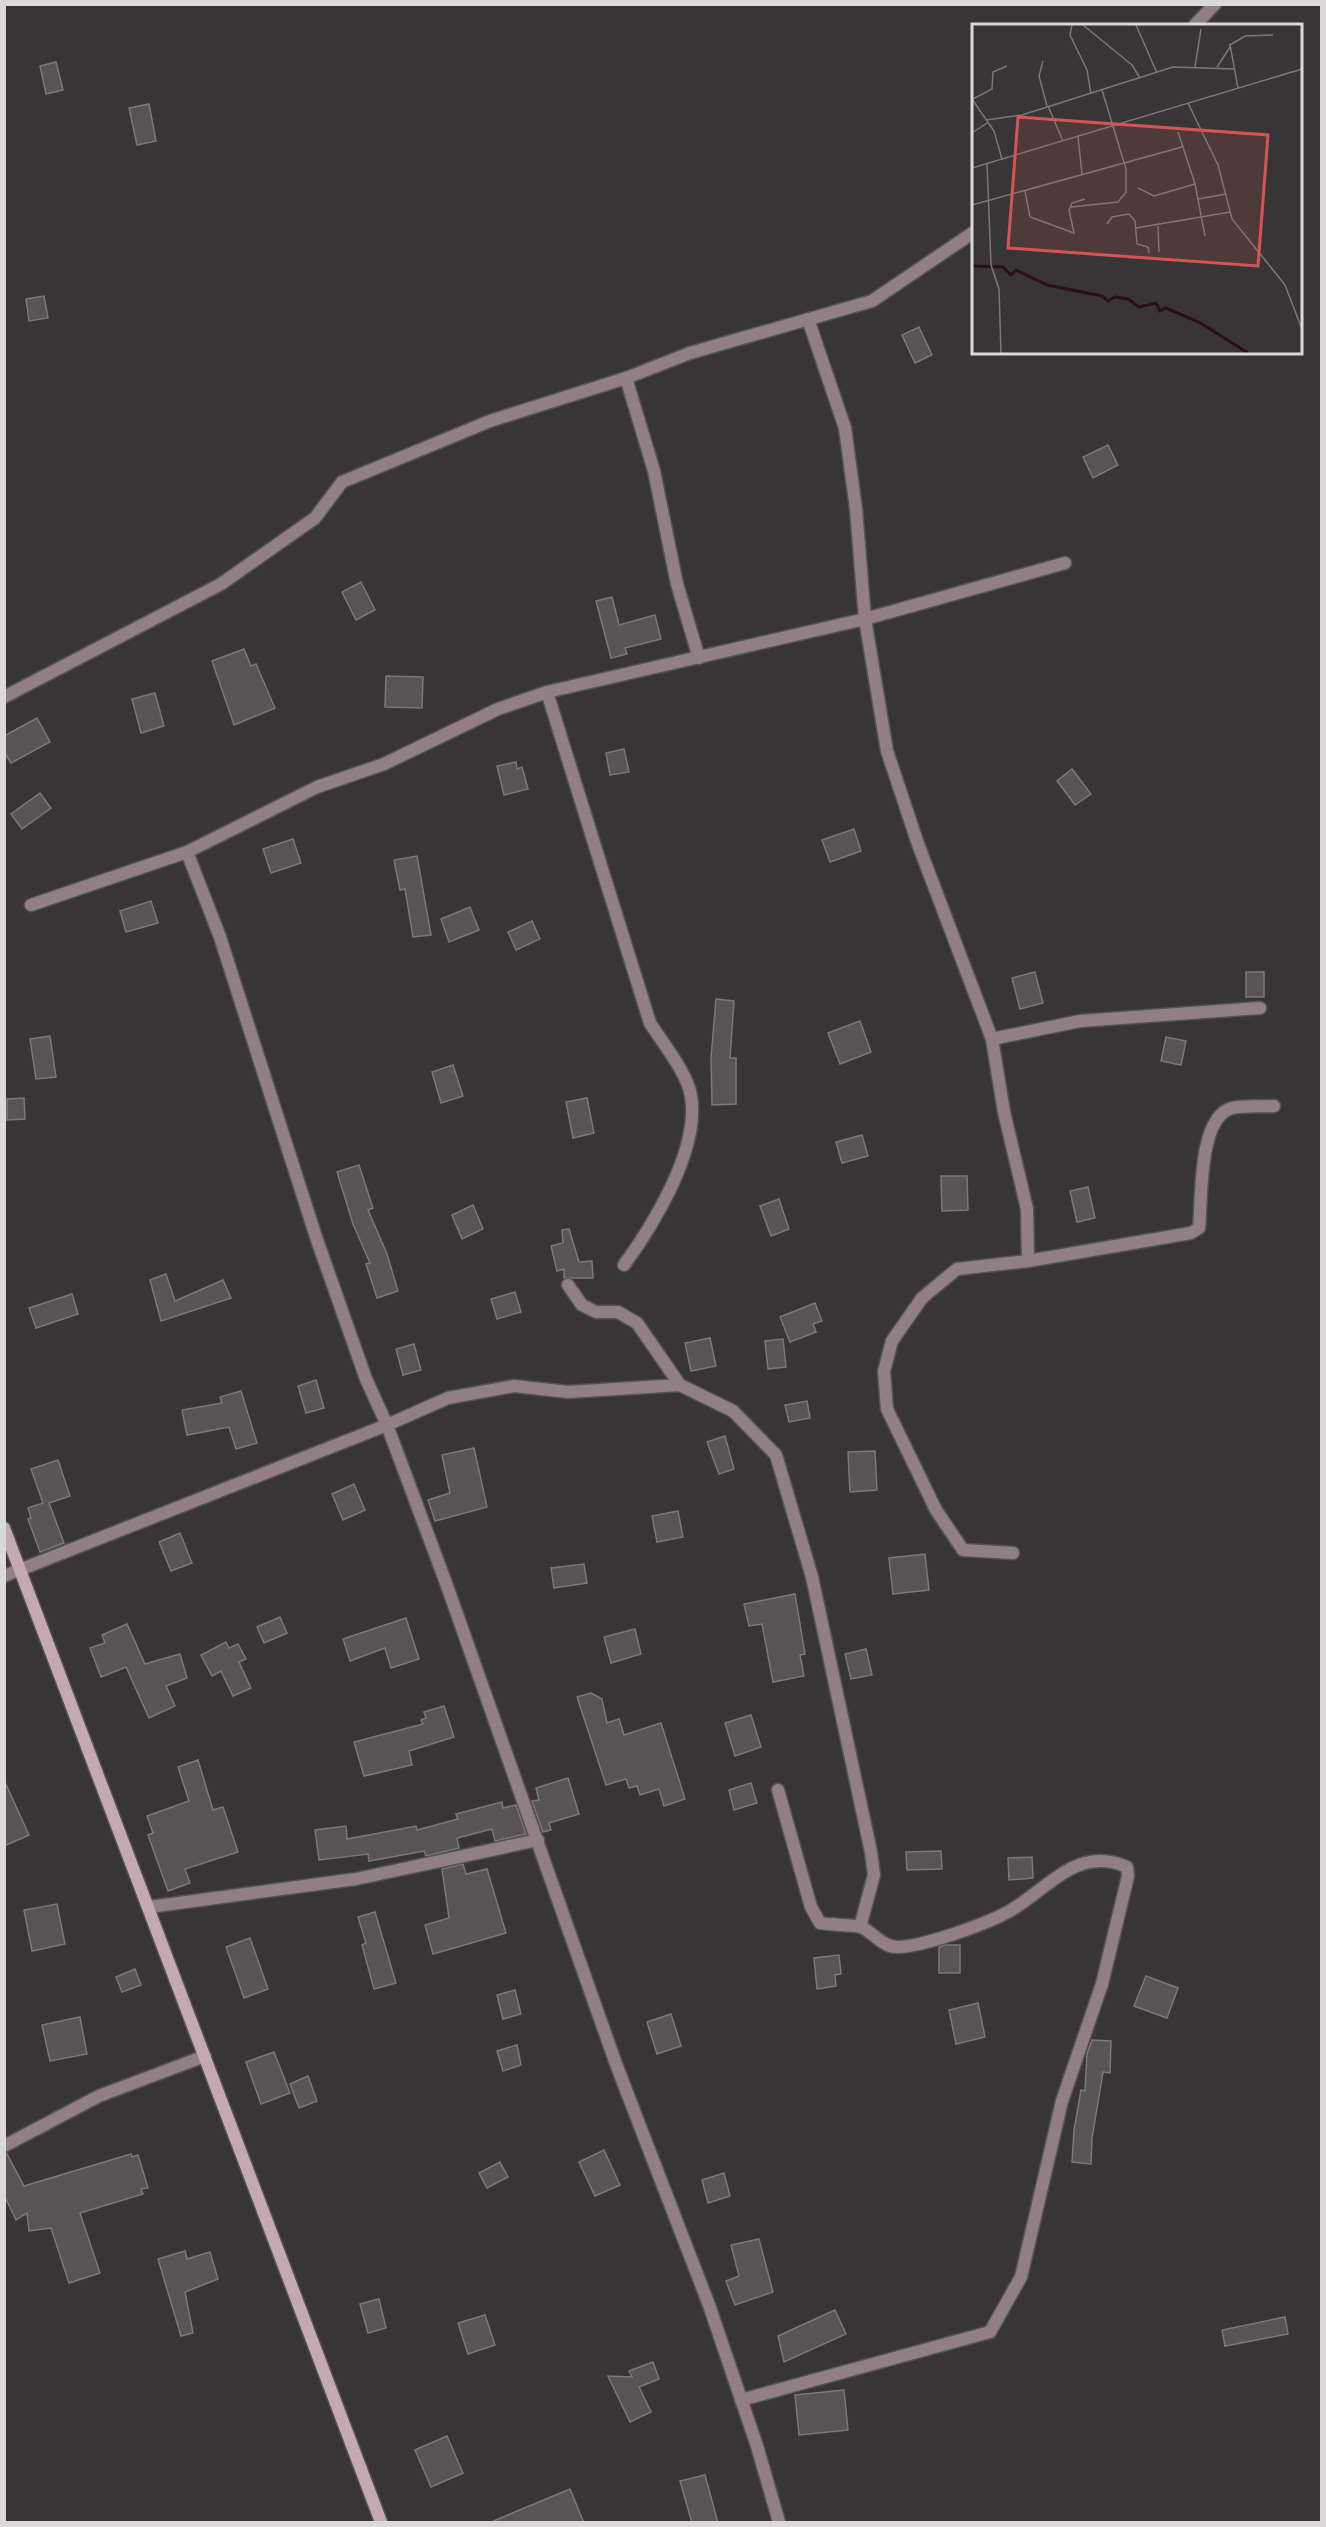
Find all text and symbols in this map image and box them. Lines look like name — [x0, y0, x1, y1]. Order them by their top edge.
inset map — [972, 24, 1302, 354]

